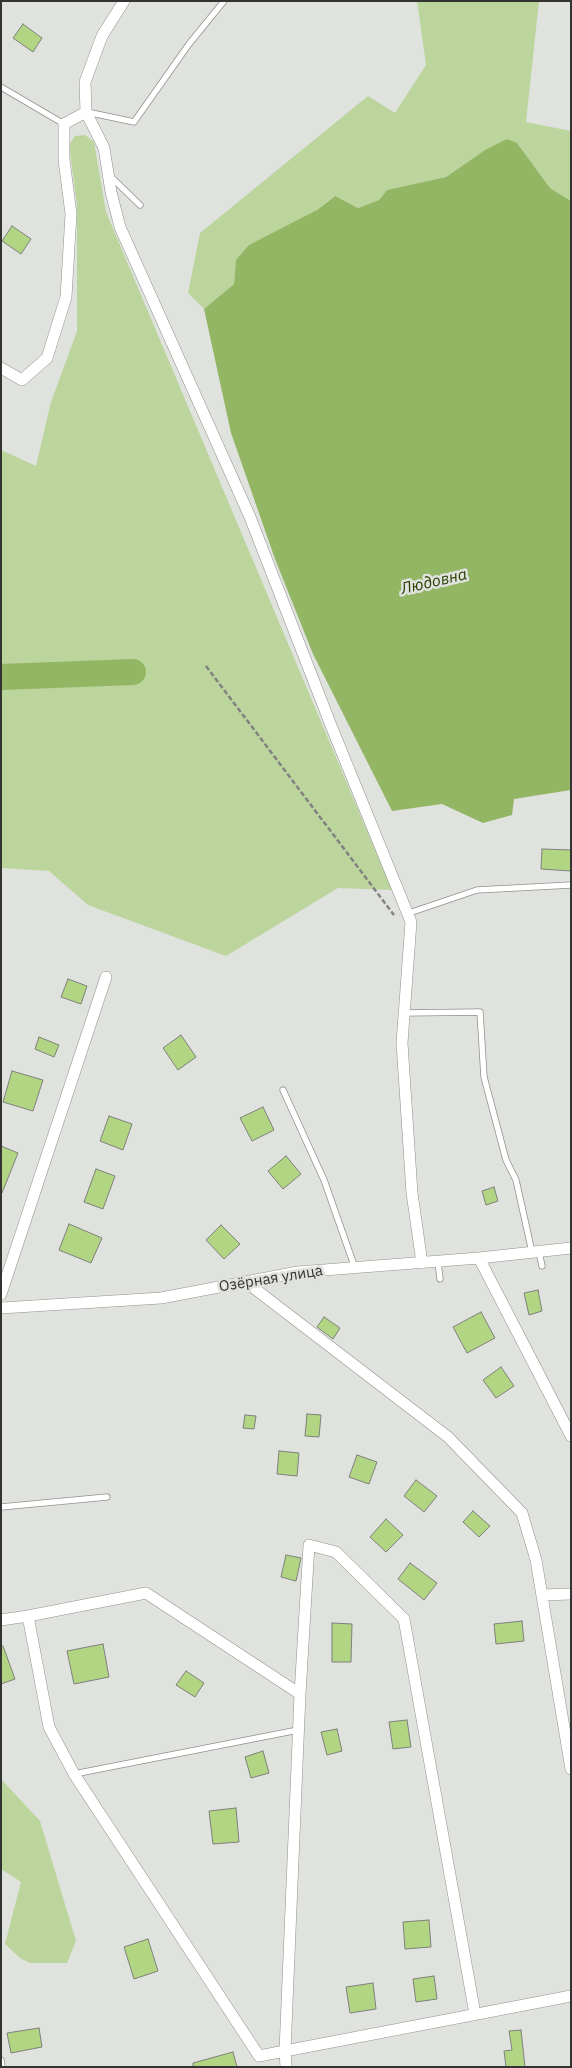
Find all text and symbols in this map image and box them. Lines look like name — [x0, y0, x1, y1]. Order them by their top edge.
water label: Людовна — [399, 565, 469, 599]
street label: Озёрная улица — [218, 1262, 324, 1296]

